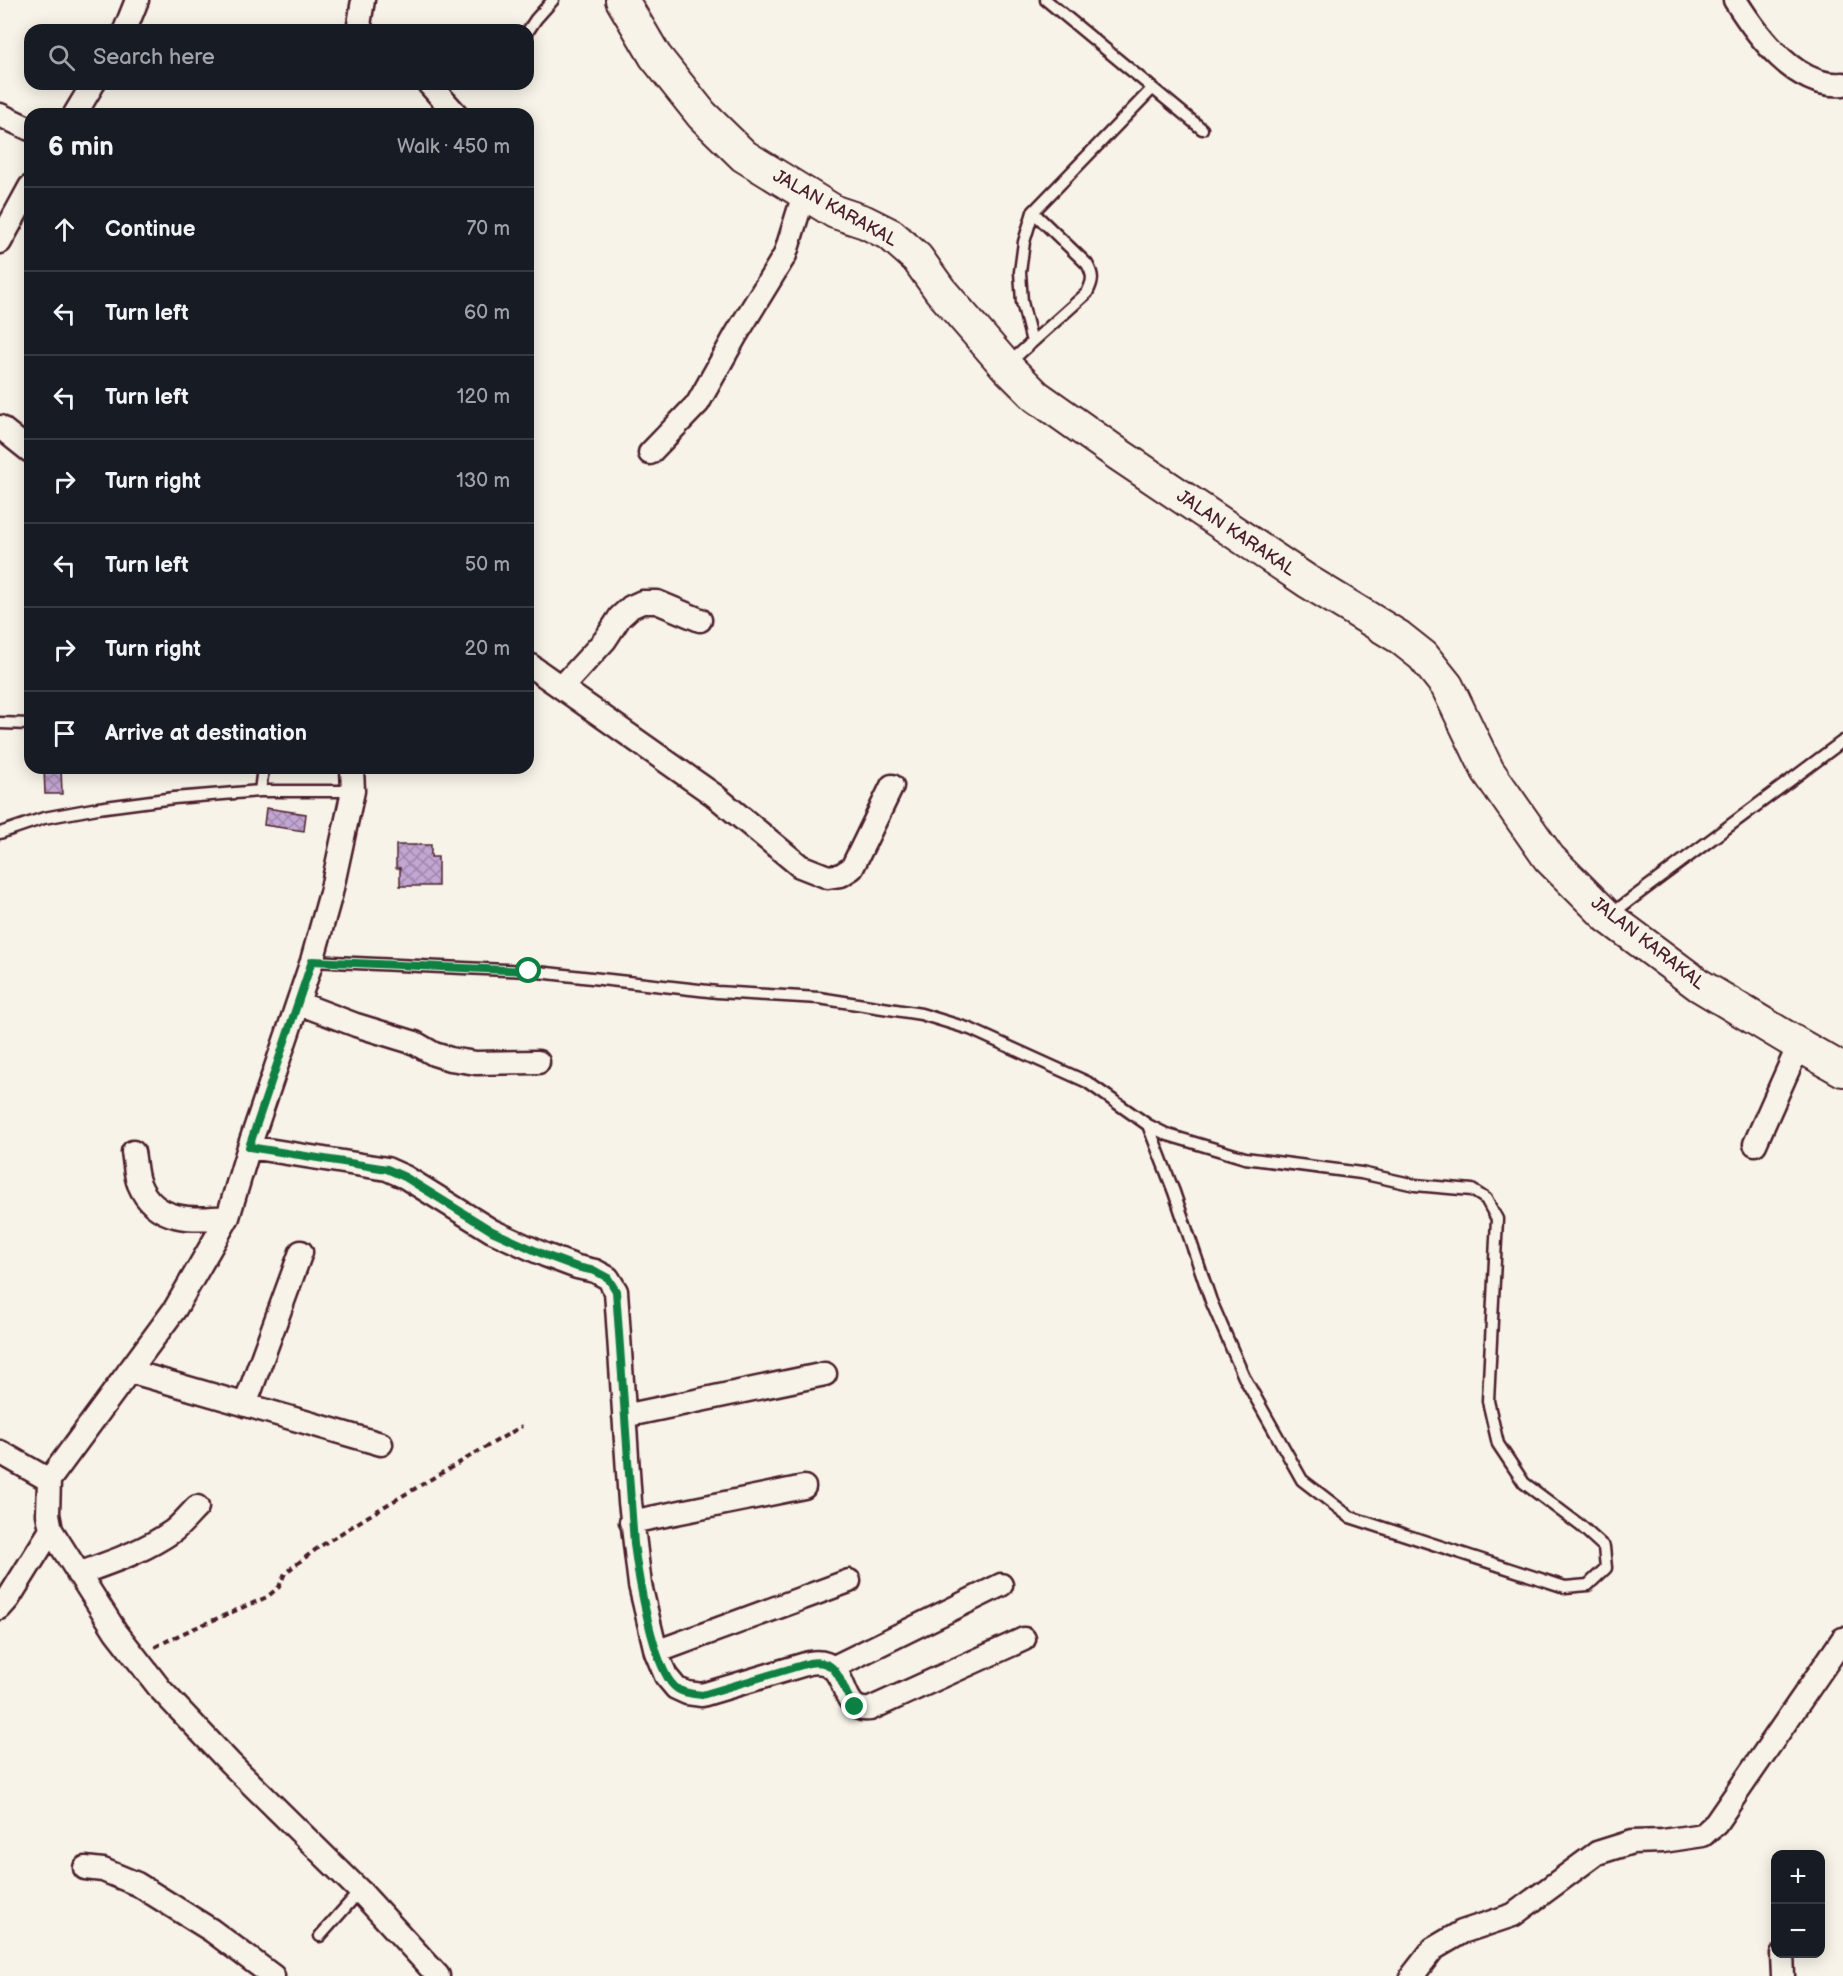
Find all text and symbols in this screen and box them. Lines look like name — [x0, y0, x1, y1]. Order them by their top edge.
search box — [24, 24, 534, 90]
icon: search — [45, 41, 78, 74]
text: Search here — [93, 44, 215, 71]
text: 6 min — [48, 132, 114, 163]
text: Walk · 450 m — [397, 135, 510, 159]
street label: JALAN KARAKAL — [769, 165, 901, 251]
icon: ahead — [48, 213, 81, 246]
text: Continue — [105, 216, 195, 243]
text: 70 m — [466, 217, 510, 241]
icon: left — [48, 297, 81, 330]
text: Turn left — [105, 300, 189, 327]
text: 60 m — [464, 301, 510, 325]
icon: left — [48, 381, 81, 414]
text: Turn left — [105, 384, 189, 411]
text: 120 m — [457, 385, 510, 409]
icon: right — [48, 465, 81, 498]
text: Turn right — [105, 468, 201, 495]
text: 130 m — [456, 469, 510, 493]
street label: JALAN KARAKAL — [1173, 486, 1300, 581]
icon: left — [48, 549, 81, 582]
text: Turn left — [105, 552, 189, 579]
text: 50 m — [465, 553, 510, 577]
icon: right — [48, 633, 81, 666]
text: Turn right — [105, 636, 201, 663]
text: 20 m — [465, 637, 510, 661]
icon: arrive — [48, 717, 81, 750]
text: Arrive at destination — [105, 720, 307, 747]
street label: JALAN KARAKAL — [1587, 892, 1710, 994]
route start — [515, 957, 541, 983]
route end — [841, 1693, 867, 1719]
map controls — [1771, 1850, 1825, 1958]
button: + — [1771, 1850, 1825, 1904]
button: − — [1771, 1904, 1825, 1958]

